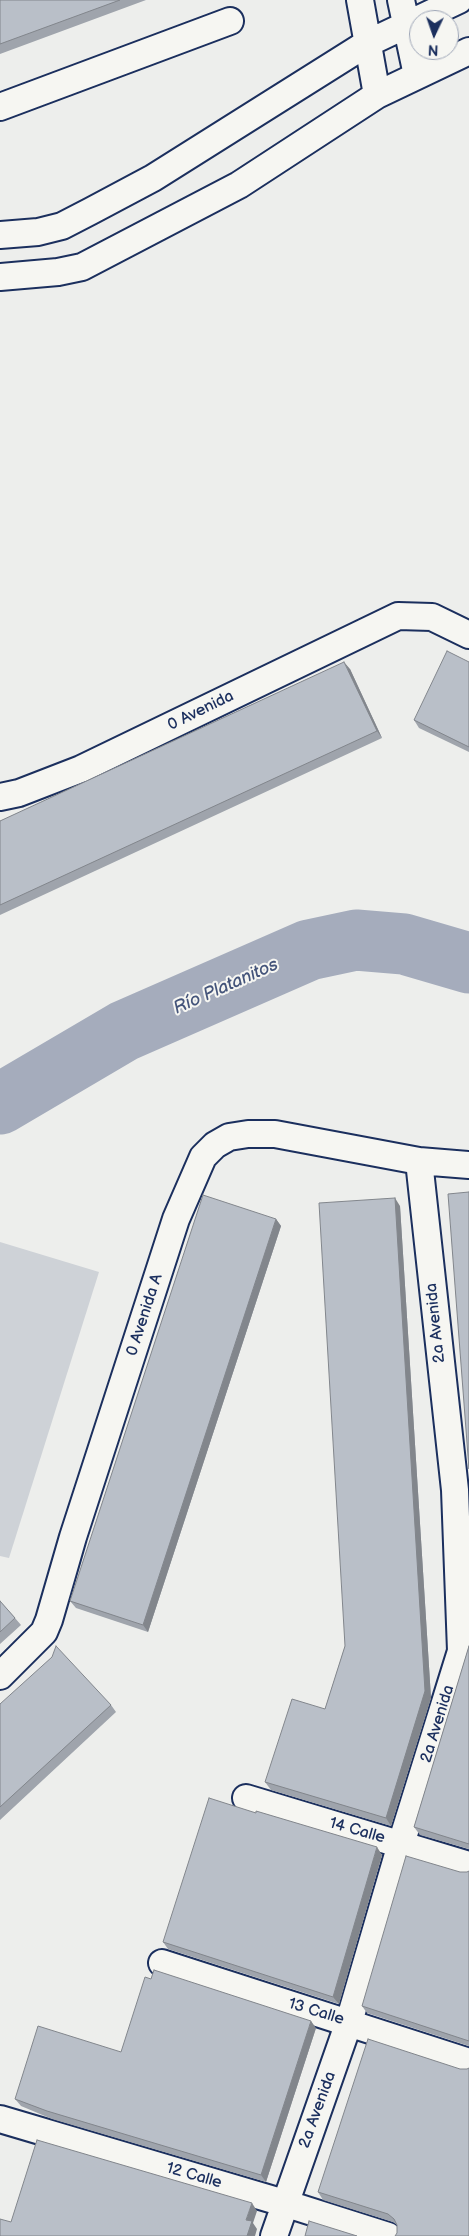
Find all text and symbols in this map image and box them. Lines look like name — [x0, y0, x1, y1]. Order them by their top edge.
north arrow — [409, 10, 459, 60]
text: N — [428, 41, 439, 58]
street label: 0 Avenida — [165, 687, 237, 735]
water label: Río Platanitos — [170, 954, 282, 1020]
street label: 0 Avenida A — [123, 1272, 167, 1358]
street label: 2a Avenida — [422, 1282, 450, 1364]
street label: 2a Avenida — [417, 1683, 459, 1765]
street label: 14 Calle — [327, 1814, 387, 1848]
street label: 13 Calle — [286, 1994, 346, 2030]
street label: 2a Avenida — [295, 2069, 341, 2151]
street label: 12 Calle — [164, 2159, 224, 2193]

